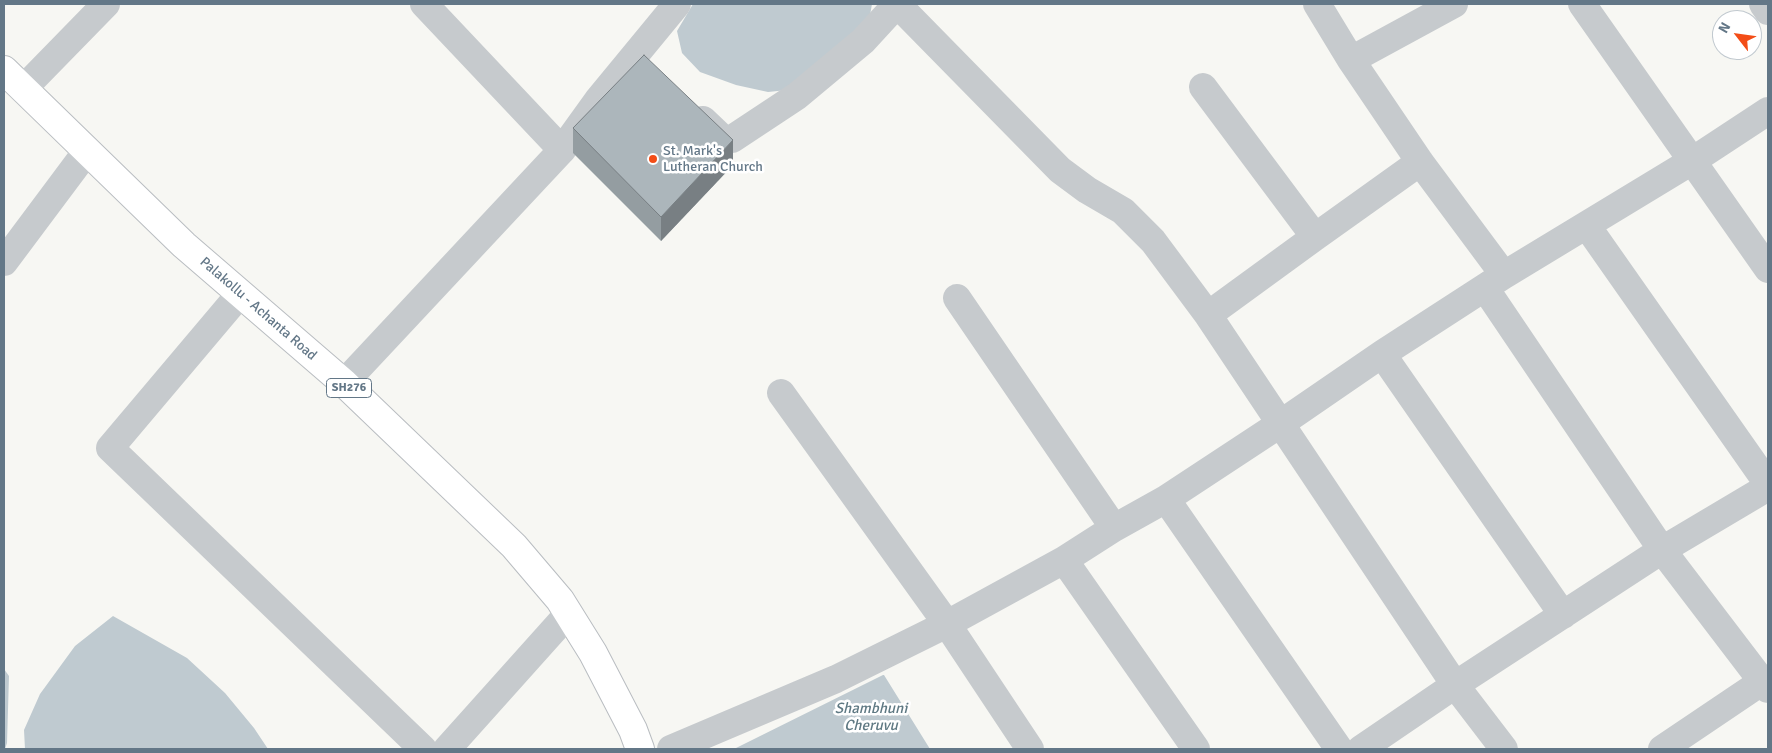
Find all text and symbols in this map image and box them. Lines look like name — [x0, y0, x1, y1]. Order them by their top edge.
north arrow — [1712, 10, 1762, 60]
text: N — [1715, 19, 1734, 36]
place label: St. Mark's Lutheran Church — [663, 143, 763, 176]
marker: St. Mark's Lutheran Church — [647, 153, 659, 165]
street label: Palakollu - Achanta Road — [196, 254, 320, 364]
road number: SH276 — [326, 378, 372, 398]
water label: Shambhuni Cheruvu — [835, 700, 907, 735]

